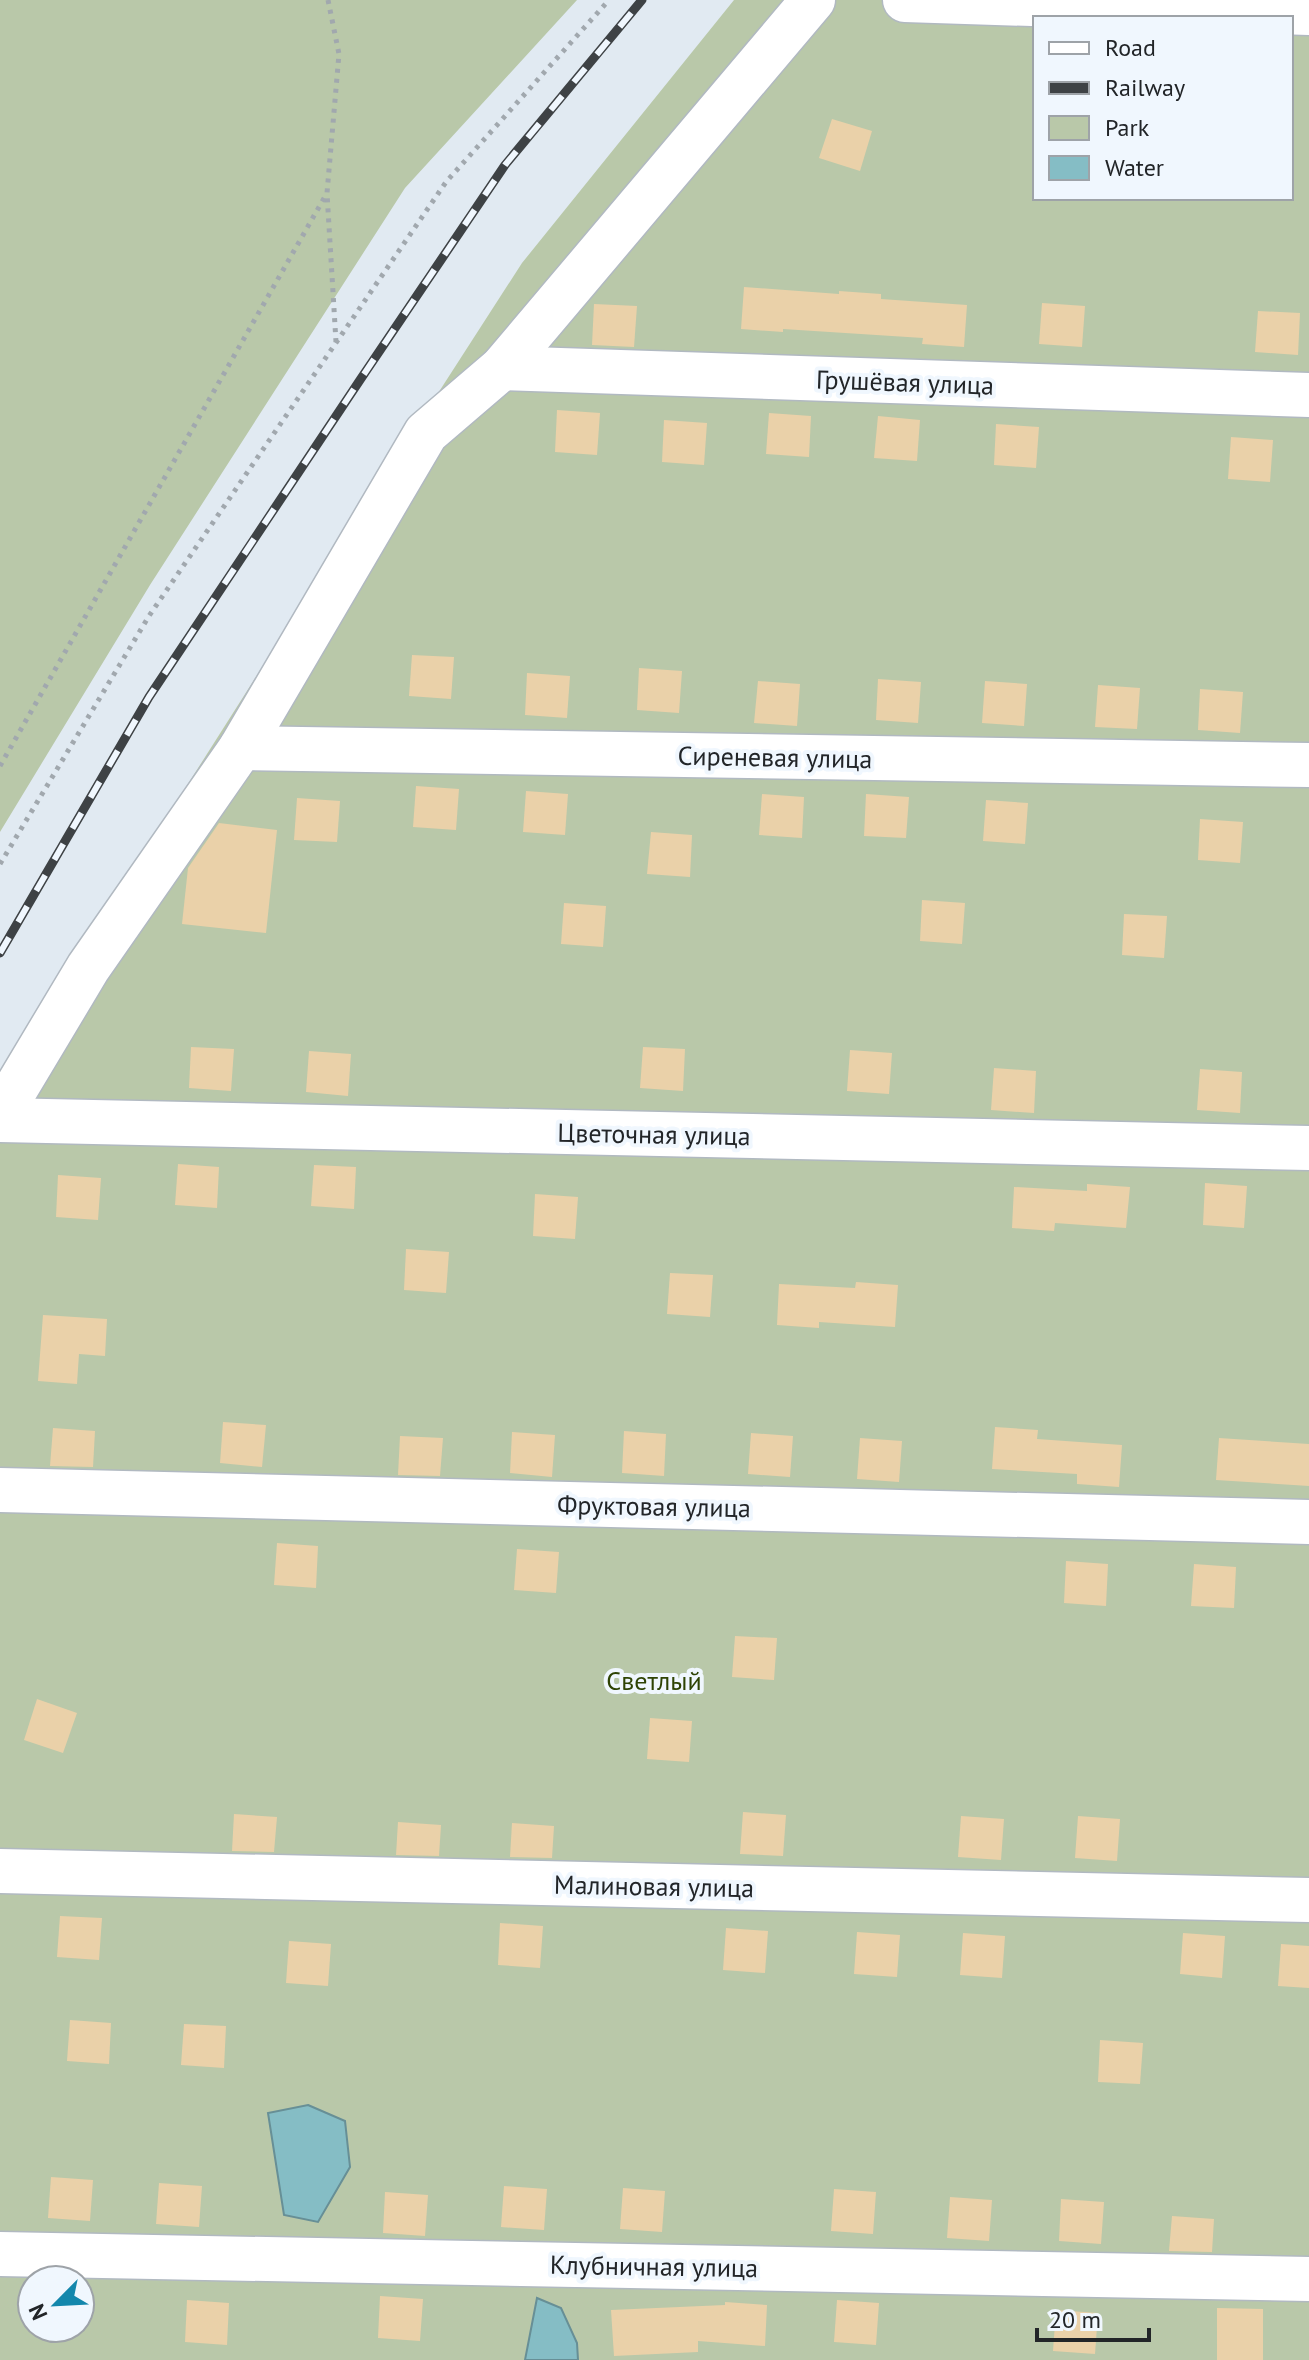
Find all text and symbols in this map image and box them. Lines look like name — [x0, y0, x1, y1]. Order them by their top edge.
legend — [1033, 16, 1293, 200]
text: Road — [1105, 32, 1156, 63]
text: Railway — [1105, 72, 1185, 103]
text: Park — [1105, 112, 1150, 143]
text: Water — [1105, 152, 1164, 183]
street label: Грушёвая улица — [815, 362, 995, 402]
street label: Сиреневая улица — [677, 739, 873, 775]
street label: Цветочная улица — [557, 1116, 751, 1152]
street label: Фруктовая улица — [557, 1488, 751, 1524]
park label: Светлый — [606, 1664, 702, 1697]
street label: Малиновая улица — [554, 1868, 754, 1904]
street label: Клубничная улица — [550, 2248, 758, 2284]
north arrow — [16, 2264, 96, 2344]
scale bar — [1037, 2292, 1149, 2342]
text: N — [22, 2300, 53, 2324]
text: 20 m — [1049, 2304, 1101, 2335]

